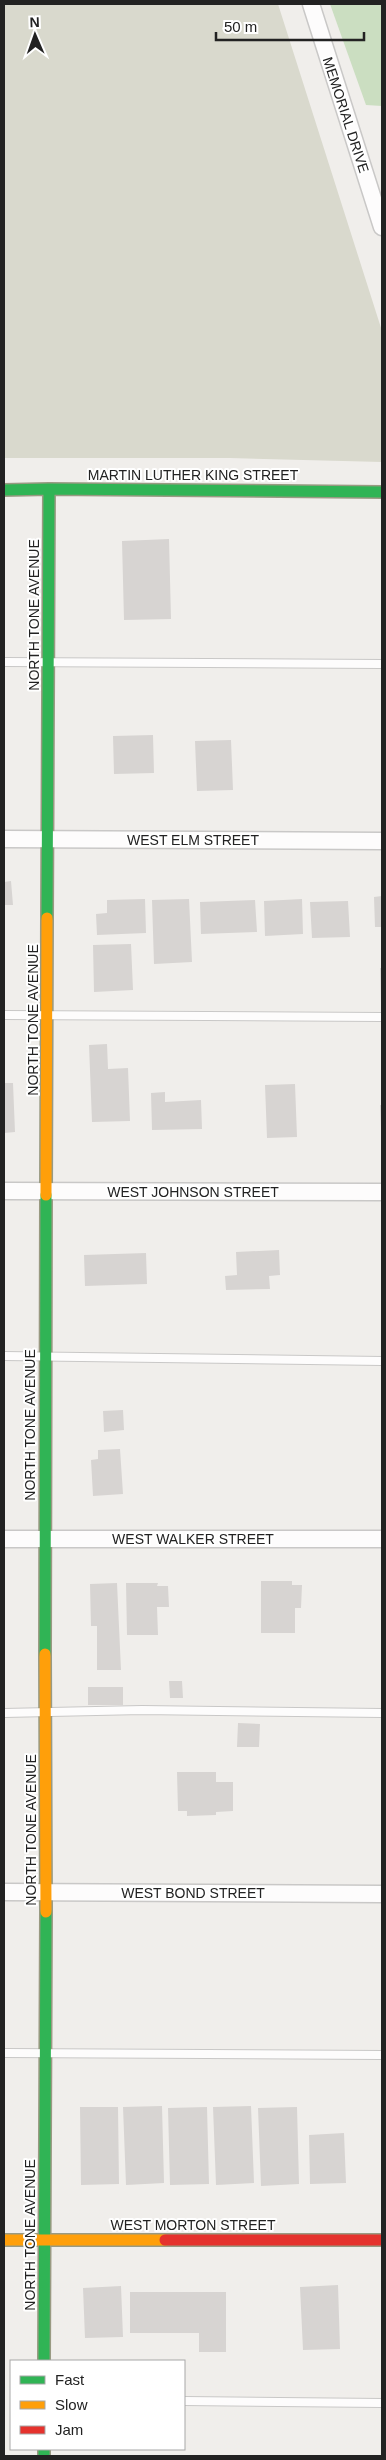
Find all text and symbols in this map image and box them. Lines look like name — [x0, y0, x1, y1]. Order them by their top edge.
north arrow — [10, 10, 60, 60]
scale bar — [216, 10, 364, 42]
text: N — [29, 14, 40, 30]
text: 50 m — [224, 18, 257, 35]
street label: MEMORIAL DRIVE — [320, 55, 372, 175]
street label: MARTIN LUTHER KING STREET — [88, 467, 299, 483]
street label: NORTH TONE AVENUE — [26, 539, 42, 691]
street label: WEST ELM STREET — [127, 832, 259, 848]
street label: NORTH TONE AVENUE — [25, 944, 41, 1096]
street label: WEST JOHNSON STREET — [107, 1184, 279, 1200]
street label: NORTH TONE AVENUE — [22, 1349, 38, 1501]
street label: WEST WALKER STREET — [112, 1531, 274, 1547]
street label: NORTH TONE AVENUE — [23, 1754, 39, 1906]
street label: WEST BOND STREET — [121, 1885, 265, 1901]
street label: NORTH TONE AVENUE — [22, 2159, 38, 2311]
street label: WEST MORTON STREET — [111, 2217, 276, 2233]
legend — [10, 2360, 185, 2450]
text: Fast — [55, 2371, 85, 2388]
text: Slow — [55, 2396, 88, 2413]
text: Jam — [55, 2421, 83, 2438]

